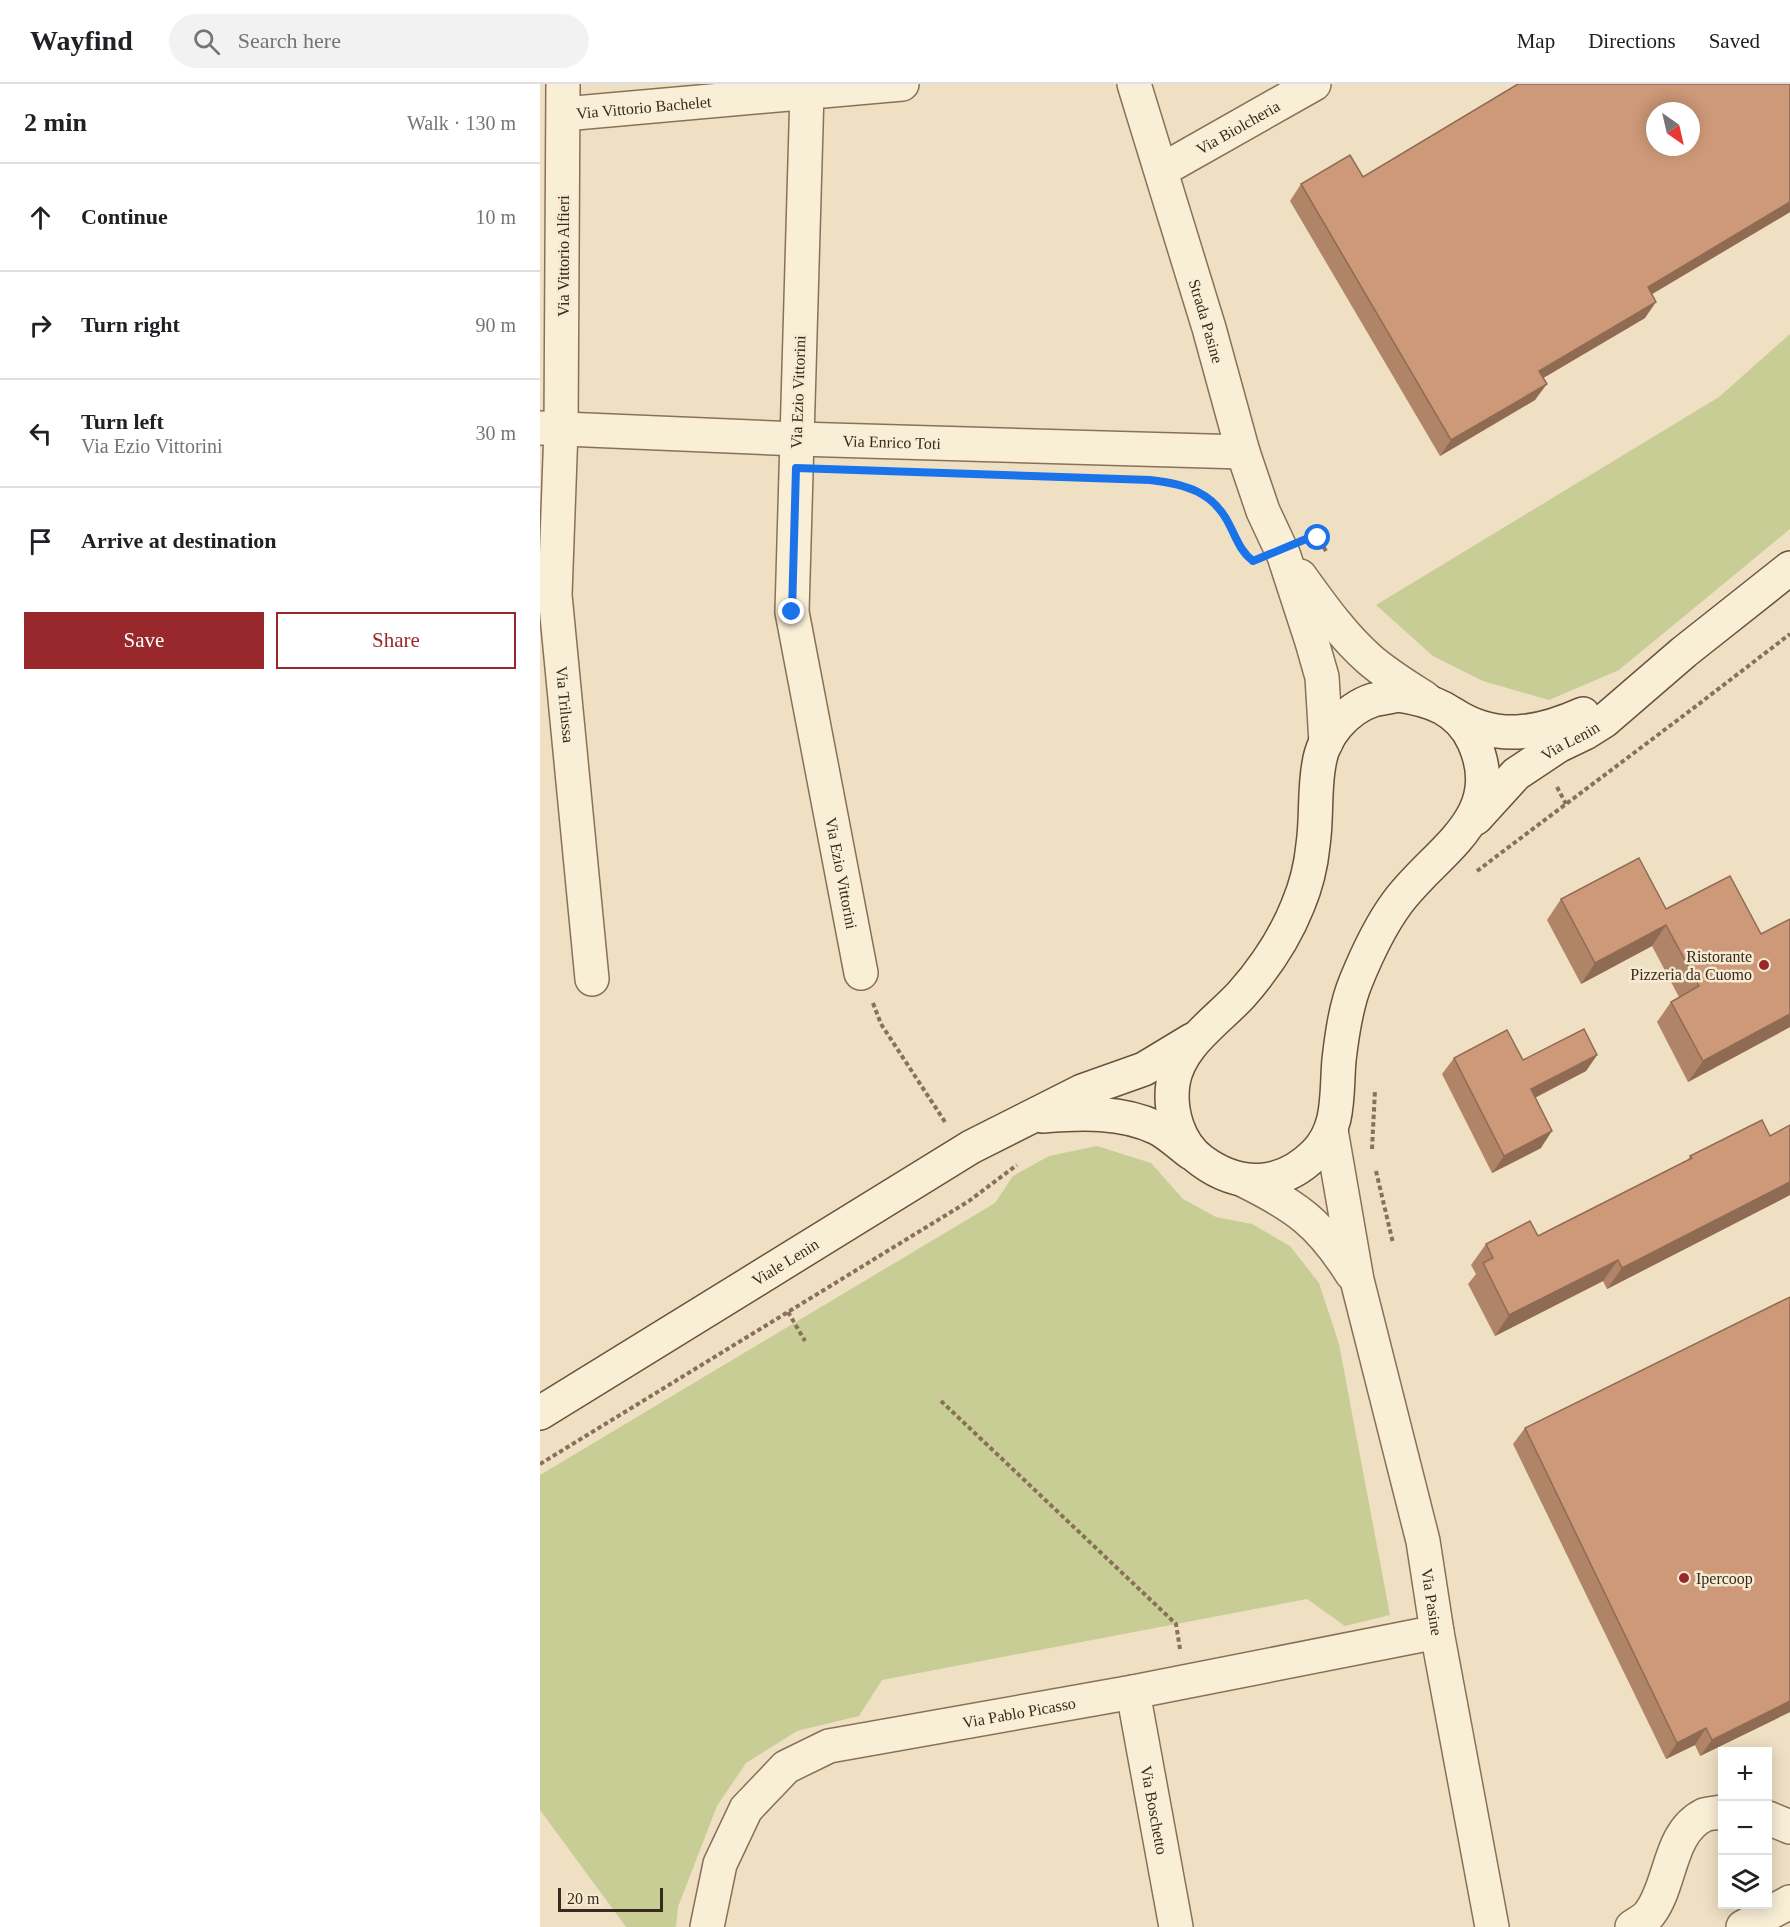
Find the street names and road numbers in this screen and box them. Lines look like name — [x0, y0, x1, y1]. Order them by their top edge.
street label: Via Vittorio Bachelet — [575, 92, 713, 121]
street label: Via Biolcheria — [1193, 97, 1282, 157]
street label: Via Vittorio Alfieri — [555, 195, 572, 317]
street label: Strada Pasine — [1186, 277, 1227, 365]
street label: Via Ezio Vittorini — [788, 335, 808, 449]
street label: Via Enrico Toti — [842, 432, 942, 452]
street label: Via Trilussa — [553, 665, 578, 743]
street label: Via Lenin — [1538, 718, 1602, 763]
street label: Via Ezio Vittorini — [823, 816, 861, 931]
street label: Viale Lenin — [749, 1235, 821, 1289]
street label: Via Pasine — [1419, 1567, 1446, 1637]
street label: Via Pablo Picasso — [961, 1694, 1077, 1731]
street label: Via Boschetto — [1138, 1764, 1171, 1856]

